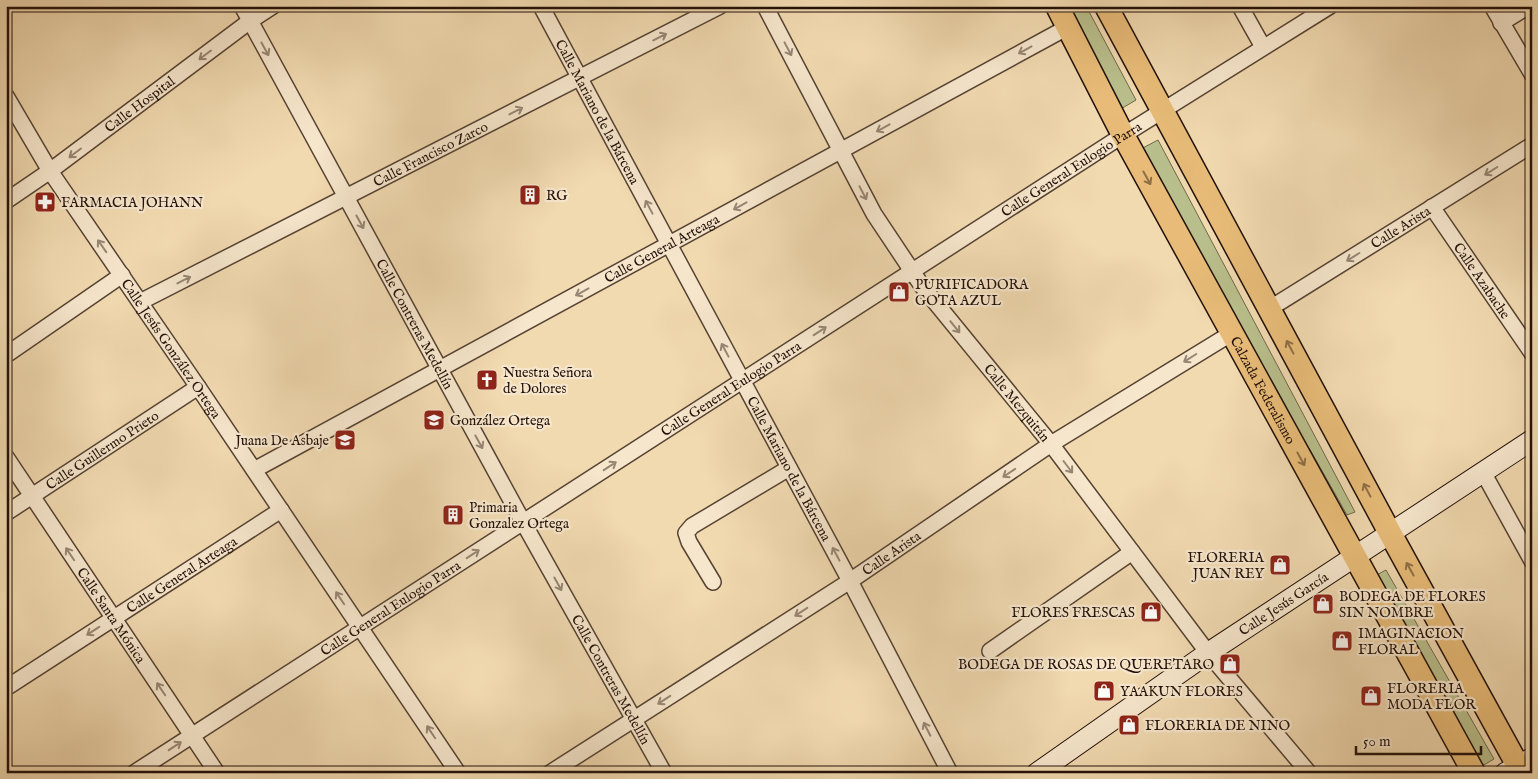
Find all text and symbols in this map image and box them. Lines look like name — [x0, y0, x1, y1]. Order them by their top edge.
one-way arrow — [652, 32, 667, 41]
street label: Calle Mariano de la Bárcena — [551, 37, 644, 189]
one-way arrow — [261, 41, 270, 56]
one-way arrow — [783, 42, 793, 57]
one-way arrow — [1018, 45, 1033, 55]
one-way arrow — [198, 50, 212, 60]
street label: Calle Hospital — [101, 72, 179, 137]
one-way arrow — [508, 106, 523, 116]
street label: Calle Francisco Zarco — [370, 118, 492, 191]
street label: Calle General Eulogio Parra — [998, 118, 1146, 221]
one-way arrow — [875, 123, 890, 133]
one-way arrow — [69, 147, 82, 158]
one-way arrow — [1484, 166, 1498, 176]
one-way arrow — [1143, 170, 1152, 185]
building icon: RG — [518, 183, 542, 207]
one-way arrow — [858, 186, 868, 201]
place label: RG — [546, 187, 568, 205]
pharmacy icon: FARMACIA JOHANN — [33, 190, 57, 214]
place label: FARMACIA JOHANN — [61, 194, 203, 212]
one-way arrow — [643, 200, 653, 214]
one-way arrow — [733, 201, 748, 211]
street label: Calle Arista — [1368, 202, 1435, 253]
street label: Calle General Arteaga — [601, 210, 724, 288]
one-way arrow — [355, 215, 365, 229]
one-way arrow — [97, 239, 107, 253]
street label: Calle Azabache — [1449, 239, 1514, 323]
one-way arrow — [1346, 252, 1360, 263]
street label: Calle Contreras Medellín — [371, 256, 457, 393]
one-way arrow — [176, 275, 191, 284]
street label: Calle Jesús González Ortega — [117, 276, 225, 423]
place label: PURIFICADORA GOTA AZUL — [915, 276, 1029, 310]
shop icon: PURIFICADORA GOTA AZUL — [887, 280, 911, 304]
one-way arrow — [574, 287, 589, 297]
one-way arrow — [950, 320, 961, 333]
one-way arrow — [813, 325, 827, 336]
street label: Calzada Federalismo — [1226, 334, 1300, 448]
street label: Calle General Eulogio Parra — [658, 337, 806, 441]
one-way arrow — [1285, 340, 1294, 355]
one-way arrow — [720, 343, 730, 357]
one-way arrow — [1184, 354, 1198, 364]
street label: Calle Mezquitán — [979, 361, 1054, 446]
place label: Nuestra Señora de Dolores — [503, 364, 593, 398]
church icon: Nuestra Señora de Dolores — [475, 368, 499, 392]
street label: Calle Mariano de la Bárcena — [742, 393, 835, 545]
street label: Calle Guillermo Prieto — [43, 407, 163, 494]
school or university icon: González Ortega — [422, 408, 446, 432]
place label: González Ortega — [450, 412, 551, 430]
school or university icon: Juana De Asbaje — [333, 428, 357, 452]
place label: Juana De Asbaje — [233, 432, 330, 450]
one-way arrow — [475, 434, 485, 449]
one-way arrow — [1296, 451, 1306, 465]
one-way arrow — [1063, 460, 1074, 473]
one-way arrow — [603, 461, 617, 471]
one-way arrow — [1002, 468, 1016, 478]
one-way arrow — [1362, 483, 1371, 498]
place label: Primaria Gonzalez Ortega — [469, 499, 570, 533]
building icon: Primaria Gonzalez Ortega — [441, 503, 465, 527]
street label: Calle Arista — [859, 527, 925, 580]
street label: Calle General Arteaga — [123, 532, 242, 618]
one-way arrow — [65, 547, 75, 561]
one-way arrow — [831, 547, 841, 562]
one-way arrow — [466, 549, 480, 559]
place label: FLORERIA JUAN REY — [1187, 549, 1265, 583]
shop icon: FLORERIA JUAN REY — [1268, 553, 1292, 577]
street label: Calle General Eulogio Parra — [317, 556, 465, 660]
one-way arrow — [1405, 562, 1414, 577]
street label: Calle Santa Mónica — [72, 564, 150, 668]
street label: Calle Jesús García — [1236, 568, 1333, 640]
one-way arrow — [553, 577, 563, 592]
place label: BODEGA DE FLORES SIN NOMBRE — [1339, 588, 1486, 622]
one-way arrow — [335, 591, 345, 605]
shop icon: BODEGA DE FLORES SIN NOMBRE — [1311, 592, 1335, 616]
shop icon: FLORES FRESCAS — [1139, 600, 1163, 624]
place label: FLORES FRESCAS — [1011, 604, 1135, 622]
one-way arrow — [794, 608, 808, 618]
street label: Calle Contreras Medellín — [567, 612, 654, 748]
place label: IMAGINACION FLORAL — [1358, 625, 1464, 659]
one-way arrow — [87, 627, 101, 637]
shop icon: IMAGINACION FLORAL — [1330, 629, 1354, 653]
shop icon: BODEGA DE ROSAS DE QUERETARO — [1218, 652, 1242, 676]
place label: BODEGA DE ROSAS DE QUERETARO — [958, 656, 1214, 674]
shop icon: YAAKUN FLORES — [1092, 679, 1116, 703]
place label: FLORERIA MODA FLOR — [1387, 680, 1476, 714]
one-way arrow — [155, 682, 165, 696]
place label: YAAKUN FLORES — [1120, 683, 1243, 701]
shop icon: FLORERIA MODA FLOR — [1359, 684, 1383, 708]
one-way arrow — [657, 695, 671, 705]
shop icon: FLORERIA DE NINO — [1117, 713, 1141, 737]
place label: FLORERIA DE NINO — [1145, 717, 1291, 735]
one-way arrow — [922, 722, 932, 737]
scale bar — [1356, 724, 1480, 756]
one-way arrow — [426, 726, 436, 740]
text: 50 m — [1363, 732, 1391, 751]
one-way arrow — [168, 741, 182, 752]

